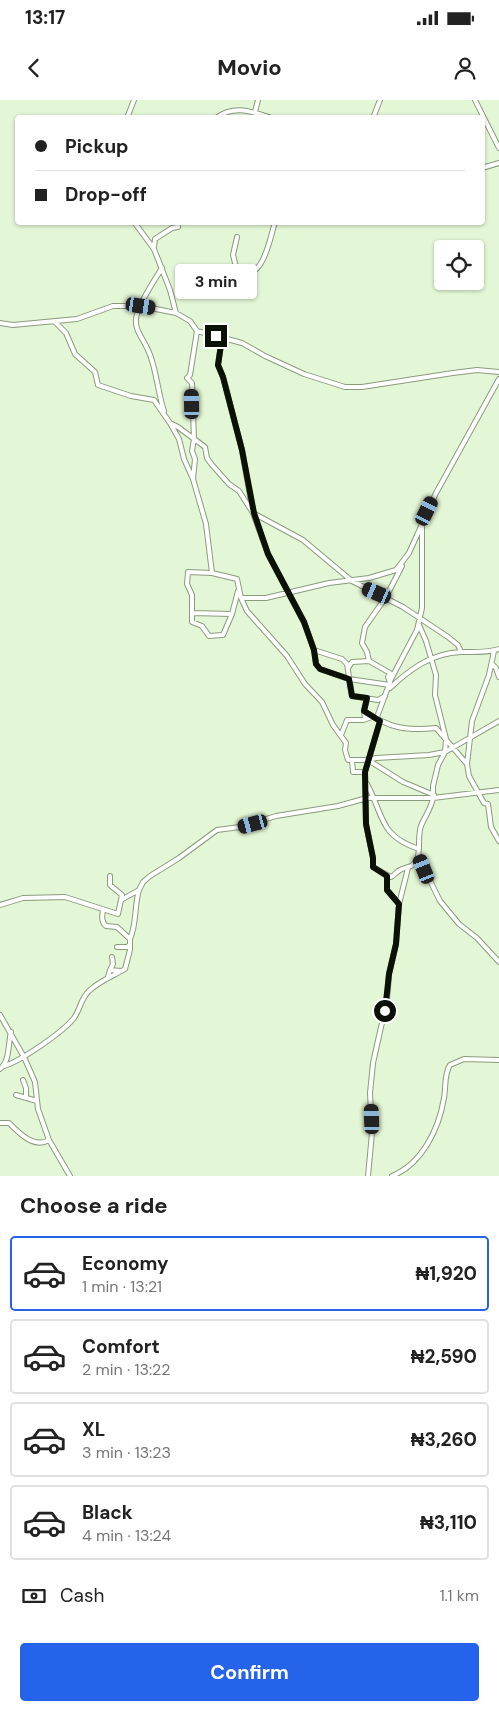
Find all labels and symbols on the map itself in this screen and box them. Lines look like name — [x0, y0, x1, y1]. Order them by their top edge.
callout: 3 min — [175, 264, 257, 298]
car — [125, 296, 156, 316]
route end — [205, 325, 227, 347]
car — [184, 389, 199, 419]
car — [413, 494, 440, 528]
car — [360, 580, 393, 606]
car — [236, 813, 269, 835]
car — [411, 852, 436, 886]
route start — [374, 1000, 396, 1022]
car — [363, 1104, 380, 1134]

